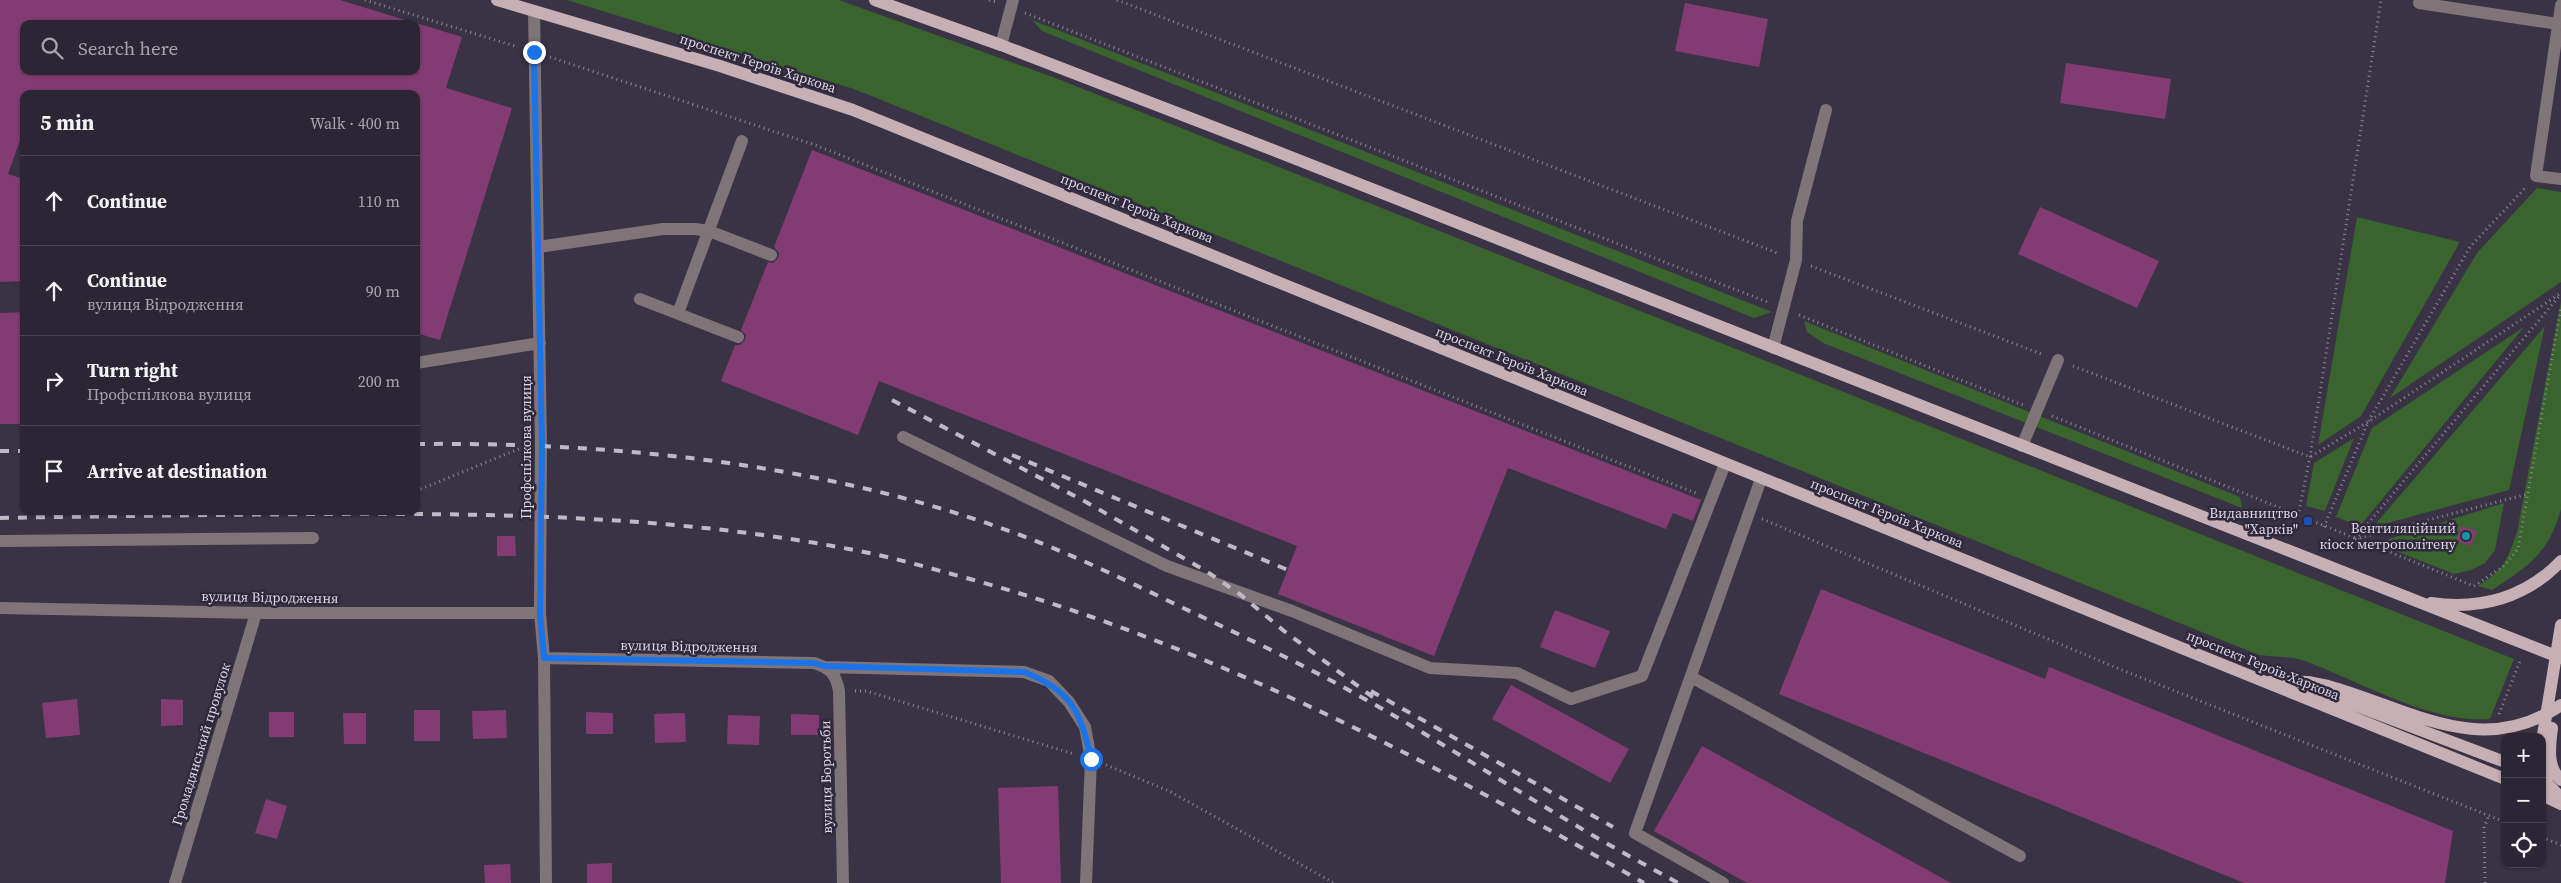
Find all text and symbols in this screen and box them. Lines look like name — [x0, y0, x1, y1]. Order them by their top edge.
search box — [20, 20, 420, 75]
street label: проспект Героїв Харкова — [677, 28, 840, 98]
icon: search — [38, 34, 66, 62]
text: Search here — [78, 35, 178, 61]
route end — [523, 41, 546, 64]
text: 5 min — [40, 108, 95, 137]
text: Walk · 400 m — [310, 112, 400, 134]
street label: проспект Героїв Харкова — [1058, 168, 1217, 248]
icon: ahead — [40, 187, 68, 215]
text: Continue — [87, 188, 167, 214]
text: 110 m — [358, 190, 400, 212]
text: Continue — [87, 267, 167, 293]
icon: ahead — [40, 277, 68, 305]
text: 90 m — [366, 280, 400, 302]
text: вулиця Відродження — [87, 293, 244, 315]
street label: проспект Героїв Харкова — [1433, 321, 1592, 401]
text: Turn right — [87, 357, 178, 383]
icon: right — [40, 367, 68, 395]
text: 200 m — [358, 370, 400, 392]
street label: Профспілкова вулиця — [516, 375, 536, 519]
text: Профспілкова вулиця — [87, 383, 252, 405]
icon: arrive — [40, 457, 68, 485]
text: Arrive at destination — [87, 458, 267, 484]
street label: проспект Героїв Харкова — [1808, 473, 1967, 553]
place label: Видавництво "Харків" — [2209, 503, 2298, 539]
marker: Видавництво "Харків" — [2302, 515, 2314, 527]
place label: Вентиляційний кіоск метрополітену — [2320, 518, 2457, 554]
marker: Вентиляційний кіоск метрополітену — [2460, 530, 2472, 542]
street label: вулиця Відродження — [201, 586, 339, 608]
street label: проспект Героїв Харкова — [2184, 625, 2343, 705]
street label: вулиця Відродження — [620, 635, 758, 657]
street label: Громадянський провулок — [167, 660, 235, 828]
street label: вулиця Боротьби — [815, 720, 837, 834]
map controls — [2501, 733, 2546, 868]
button: + — [2501, 733, 2546, 778]
route start — [1080, 748, 1103, 771]
button: − — [2501, 778, 2546, 823]
button: locate — [2501, 823, 2546, 868]

